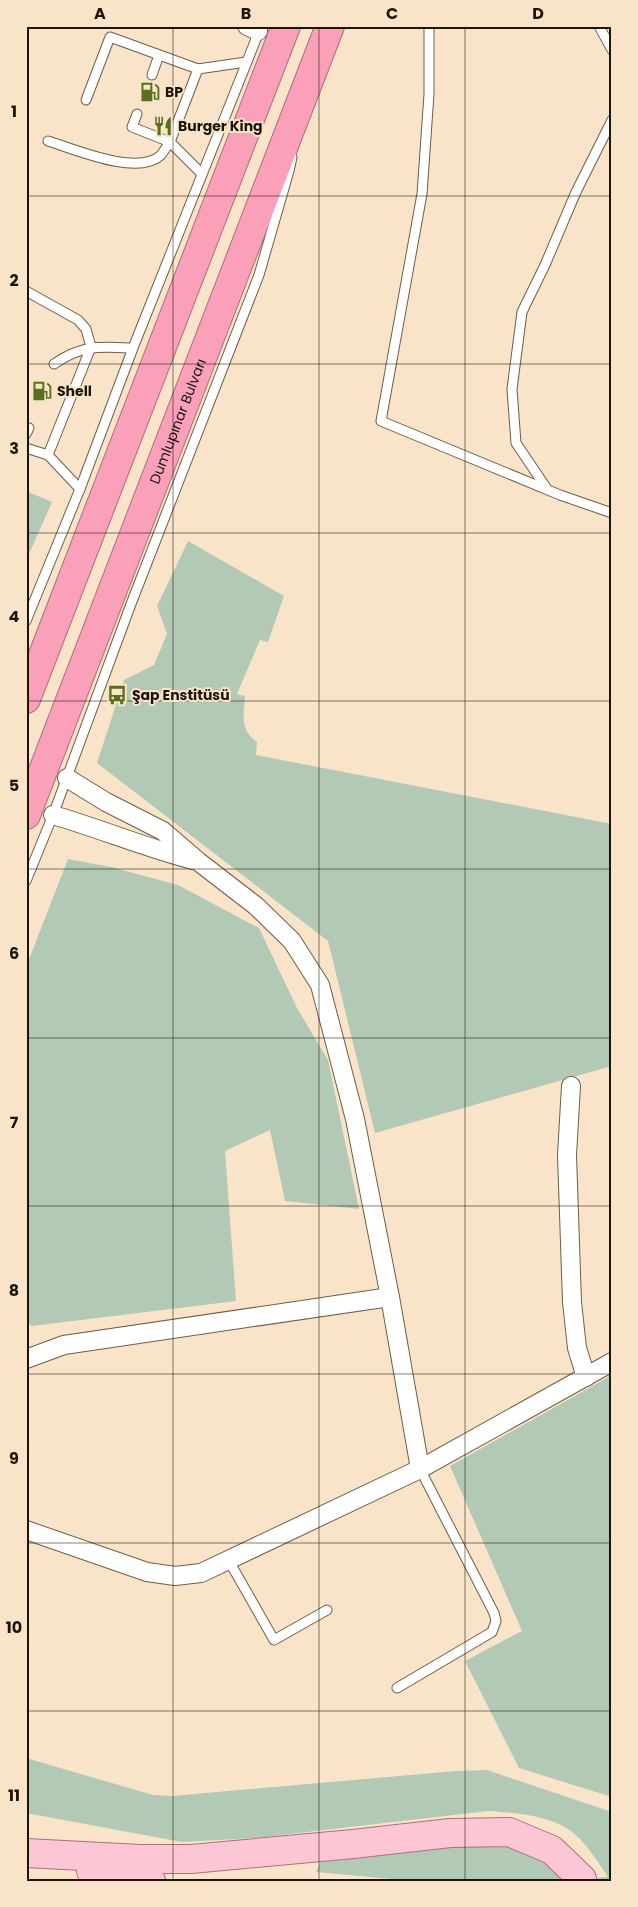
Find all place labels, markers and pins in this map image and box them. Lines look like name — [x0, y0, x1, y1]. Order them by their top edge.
fuel station icon: BP — [139, 81, 161, 103]
place label: BP — [165, 82, 183, 102]
restaurant icon: Burger King — [152, 115, 174, 137]
place label: Burger King — [178, 116, 263, 136]
fuel station icon: Shell — [31, 380, 53, 402]
place label: Shell — [57, 381, 92, 401]
bus stop icon: Şap Enstitüsü — [106, 684, 128, 706]
place label: Şap Enstitüsü — [132, 685, 230, 705]

